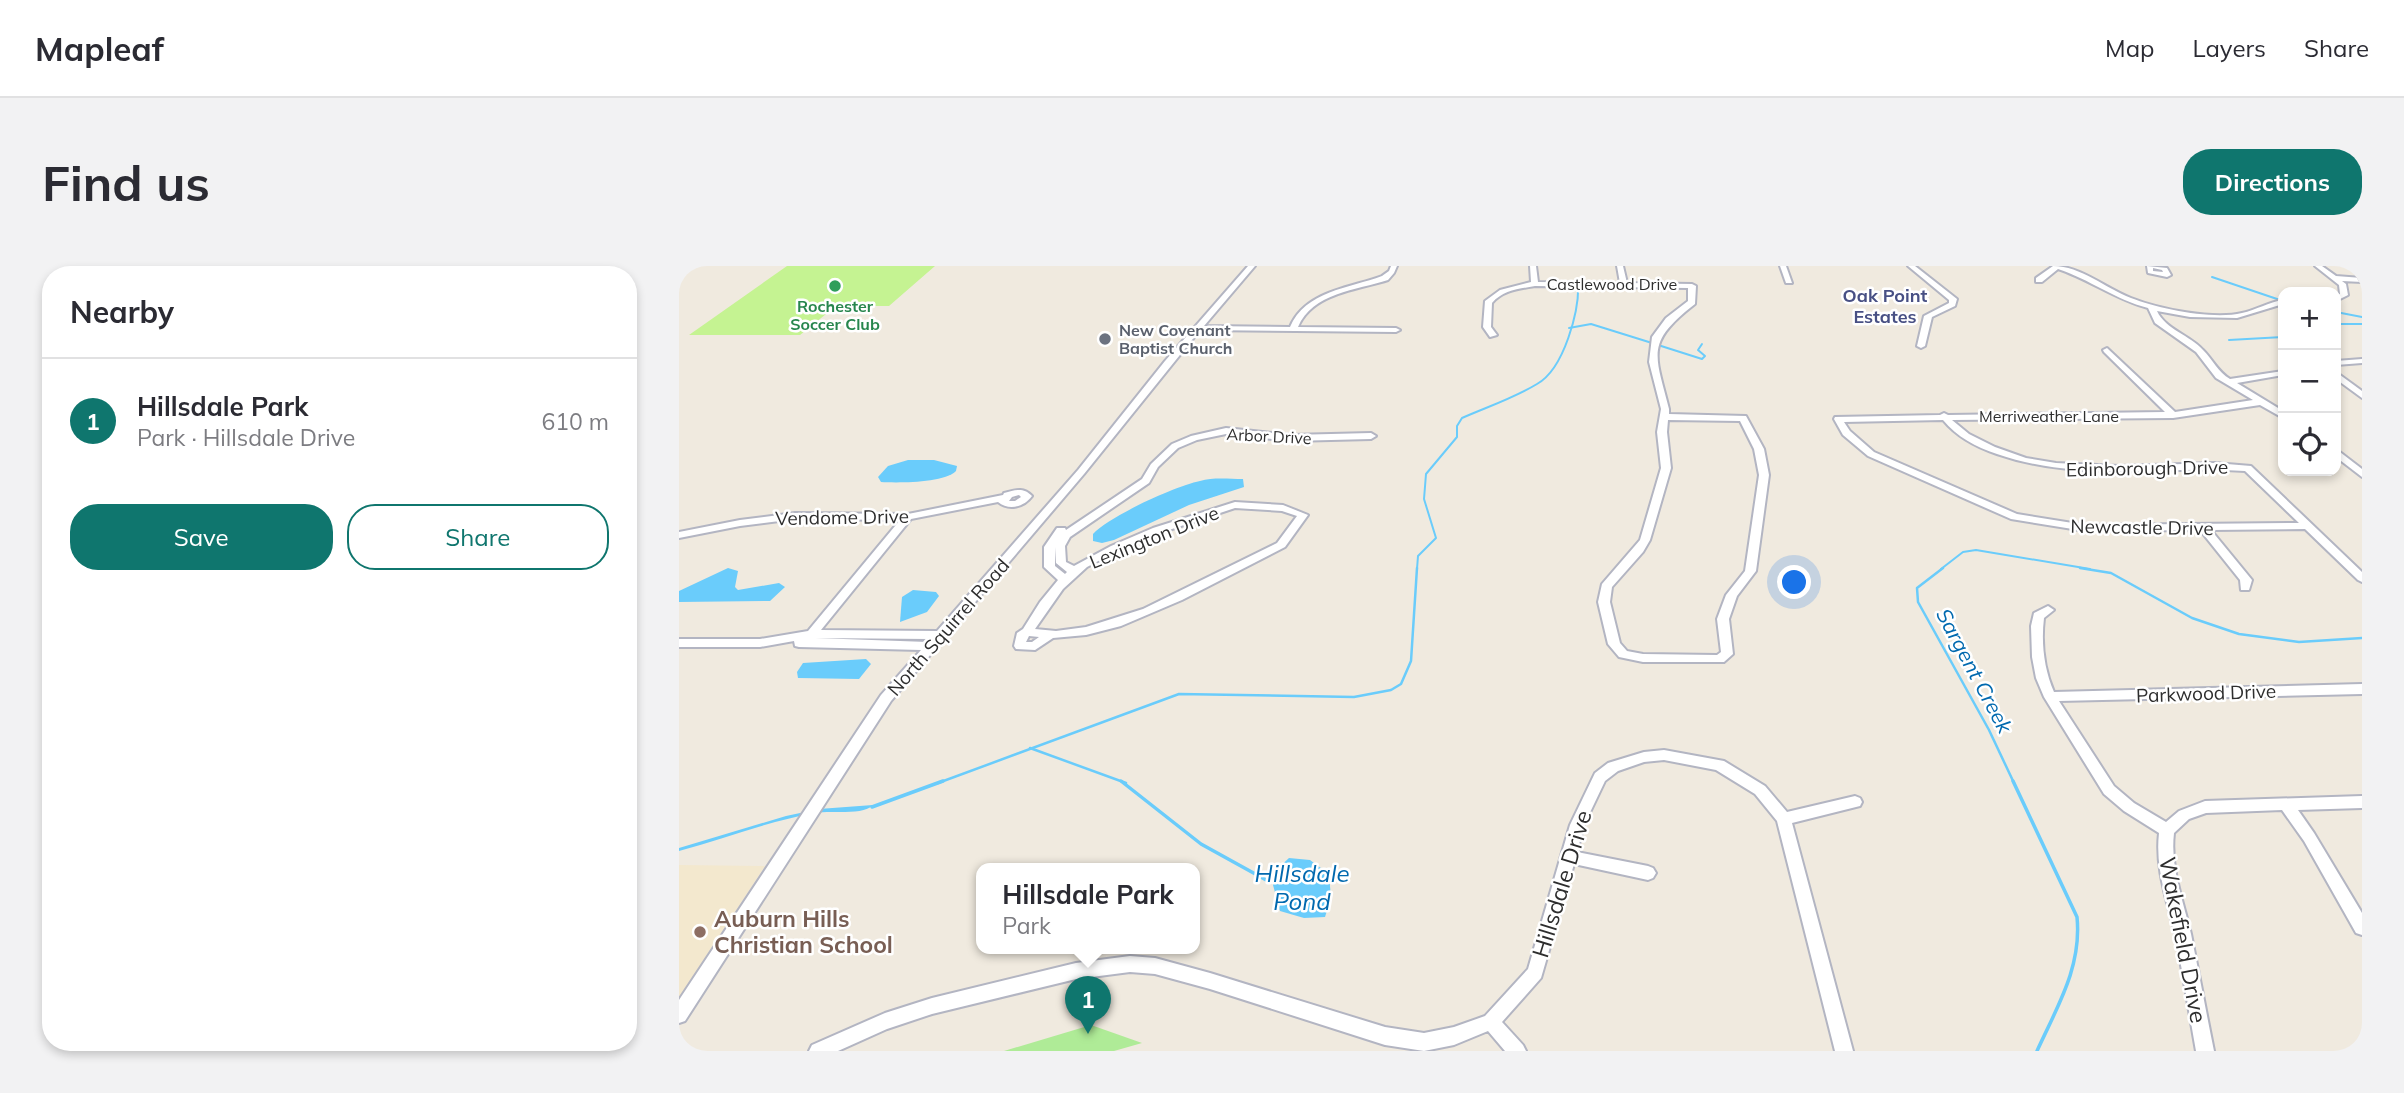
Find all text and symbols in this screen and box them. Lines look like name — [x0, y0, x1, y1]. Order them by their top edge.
text: Mapleaf — [35, 28, 164, 69]
text: Map — [2105, 33, 2154, 63]
text: Layers — [2192, 33, 2266, 63]
text: Share — [2304, 33, 2369, 63]
button: Directions — [2183, 149, 2362, 215]
text: Find us — [42, 152, 210, 213]
street label: Castlewood Drive — [1547, 274, 1677, 294]
marker: Rochester Soccer Club — [827, 278, 843, 294]
district label: Oak Point Estates — [1843, 284, 1928, 328]
map controls — [2278, 287, 2341, 476]
button: + — [2278, 287, 2341, 350]
text: Nearby — [70, 293, 174, 331]
place label: Rochester Soccer Club — [790, 296, 880, 334]
place label: New Covenant Baptist Church — [1119, 320, 1232, 358]
marker: New Covenant Baptist Church — [1097, 331, 1113, 347]
button: − — [2278, 350, 2341, 413]
text: Hillsdale Park — [137, 390, 308, 423]
street label: Merriweather Lane — [1979, 406, 2119, 426]
text: 1 — [86, 407, 100, 436]
text: 610 m — [541, 407, 609, 436]
button: locate — [2278, 413, 2341, 476]
text: Park · Hillsdale Drive — [137, 423, 355, 452]
street label: Arbor Drive — [1226, 424, 1312, 448]
street label: Edinborough Drive — [2066, 455, 2228, 481]
street label: Lexington Drive — [1086, 500, 1222, 574]
button: Save — [70, 504, 333, 570]
button: Share — [347, 504, 609, 570]
street label: Vendome Drive — [775, 504, 909, 530]
street label: Newcastle Drive — [2070, 514, 2214, 540]
street label: North Squirrel Road — [882, 553, 1014, 701]
your location — [1777, 565, 1811, 599]
water label: Sargent Creek — [1931, 604, 2019, 739]
street label: Parkwood Drive — [2136, 679, 2276, 707]
street label: Hillsdale Drive — [1525, 807, 1598, 961]
street label: Wakefield Drive — [2153, 854, 2214, 1025]
water label: Hillsdale Pond — [1255, 858, 1350, 916]
popup — [976, 863, 1200, 954]
text: Hillsdale Park — [1002, 878, 1174, 911]
place label: Auburn Hills Christian School — [714, 904, 893, 959]
text: Park — [1002, 911, 1051, 940]
marker: Auburn Hills Christian School — [692, 924, 708, 940]
pin: 1 — [1065, 976, 1111, 1034]

